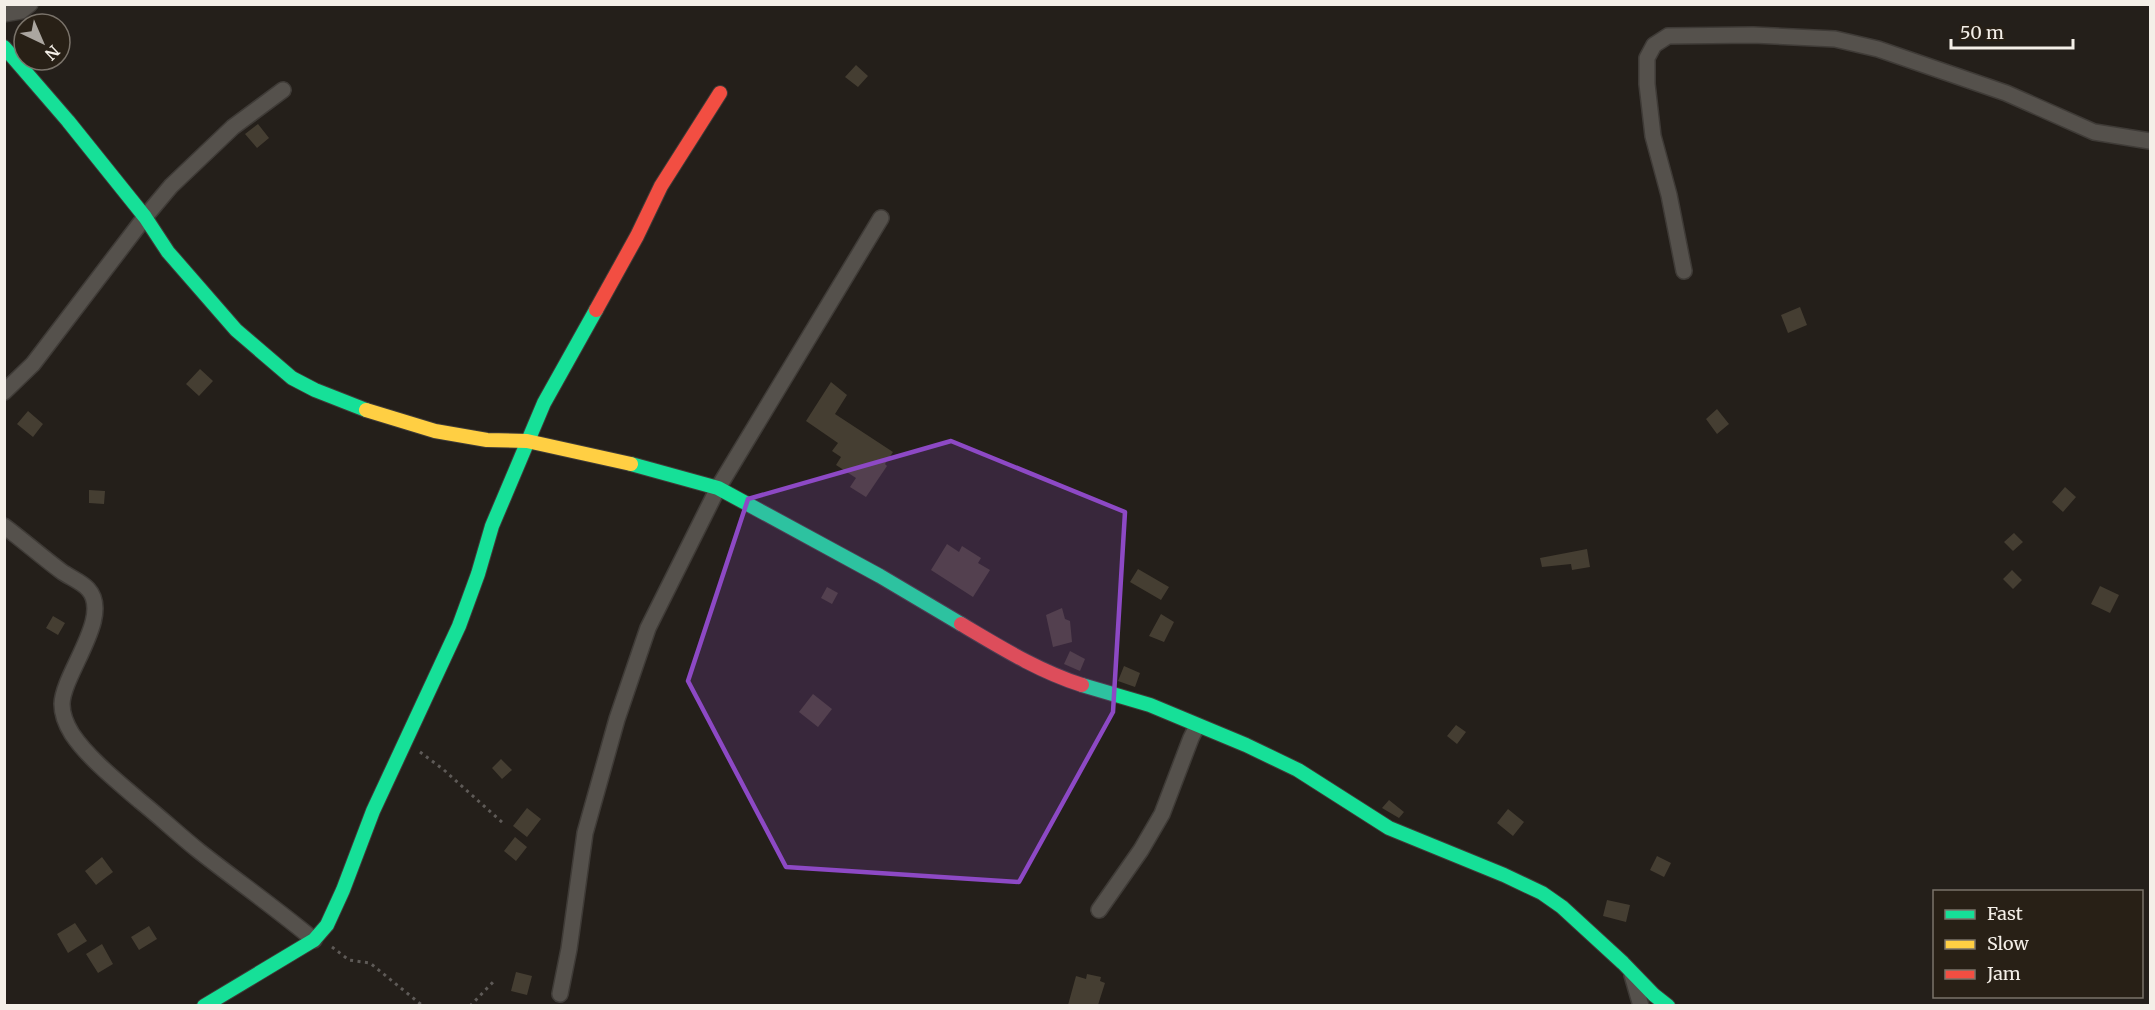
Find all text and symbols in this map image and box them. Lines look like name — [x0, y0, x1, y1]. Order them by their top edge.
north arrow — [12, 12, 72, 72]
scale bar — [1951, 12, 2072, 50]
text: 50 m — [1960, 21, 2004, 44]
text: N — [41, 41, 64, 65]
legend — [1933, 890, 2143, 998]
text: Fast — [1987, 902, 2023, 925]
text: Slow — [1987, 932, 2030, 955]
text: Jam — [1986, 962, 2021, 985]

